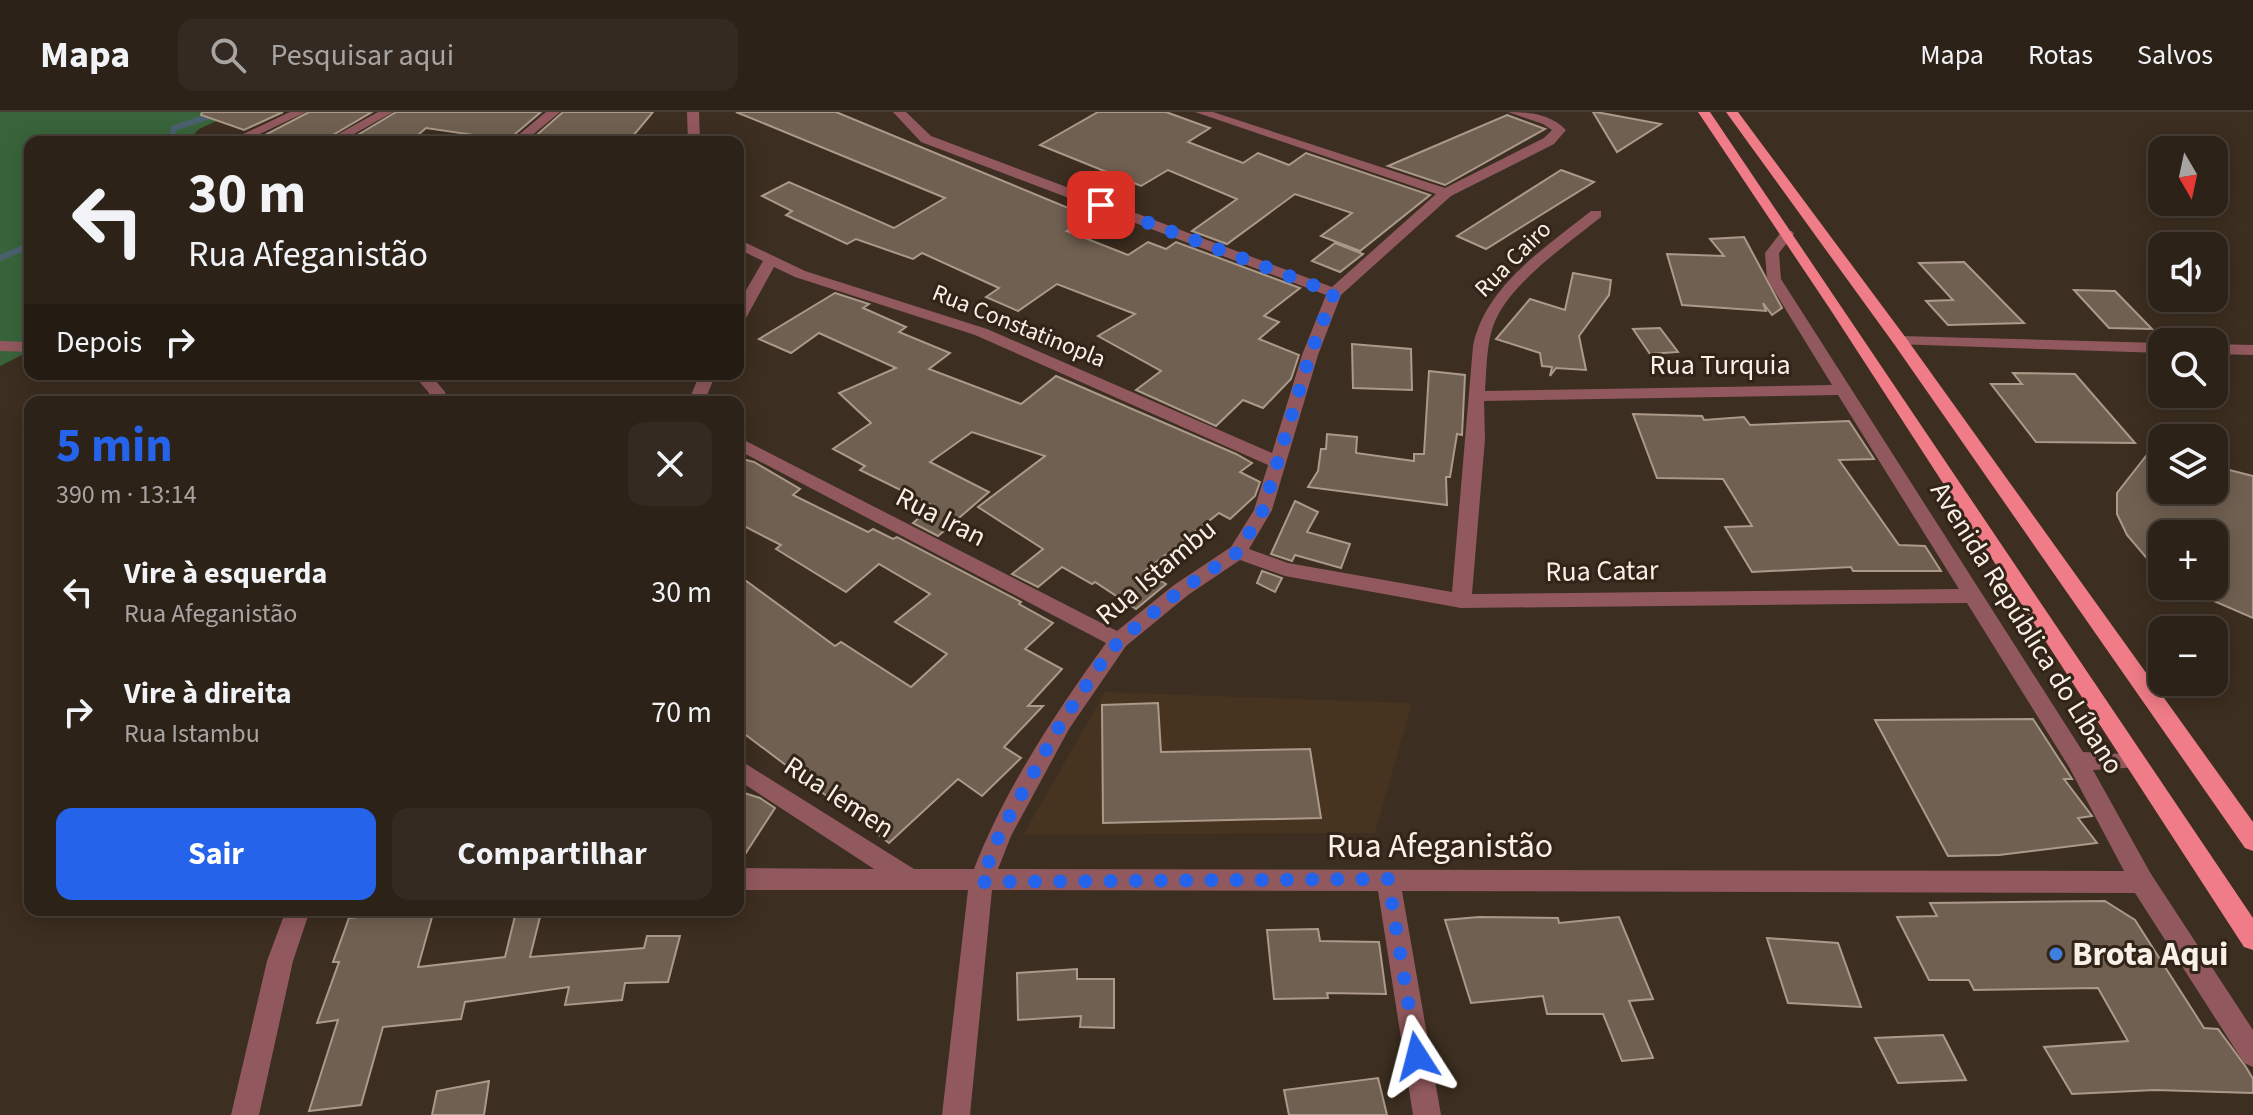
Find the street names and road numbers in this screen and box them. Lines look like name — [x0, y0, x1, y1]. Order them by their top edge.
street label: Rua Cairo — [1467, 213, 1559, 305]
street label: Rua Constatinopla — [927, 275, 1111, 377]
street label: Rua Turquia — [1649, 345, 1791, 385]
street label: Avenida República do Líbano — [1921, 474, 2133, 782]
street label: Rua Iran — [889, 477, 993, 557]
street label: Rua Istambu — [1087, 510, 1225, 634]
street label: Rua Catar — [1545, 550, 1659, 592]
street label: Rua Iemen — [776, 746, 902, 848]
street label: Rua Afeganistão — [1327, 822, 1553, 871]

